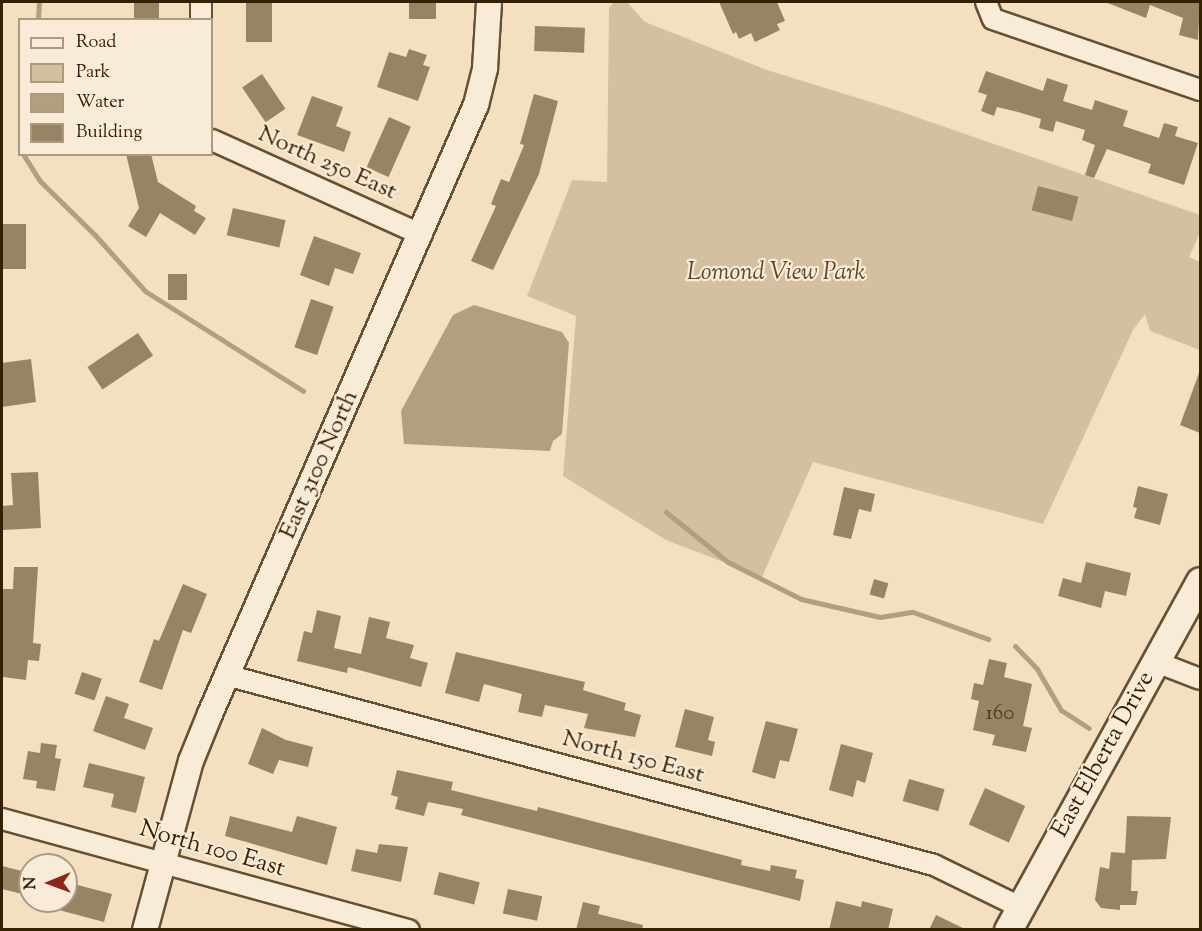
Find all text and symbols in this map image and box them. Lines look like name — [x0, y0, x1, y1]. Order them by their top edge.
legend — [18, 18, 213, 156]
text: Road — [76, 30, 116, 56]
text: Park — [76, 60, 110, 86]
text: Water — [76, 90, 124, 116]
text: Building — [76, 120, 142, 146]
street label: North 250 East — [253, 121, 401, 207]
park label: Lomond View Park — [687, 260, 865, 288]
street label: East 3100 North — [274, 386, 366, 544]
street label: East Elberta Drive — [1047, 667, 1161, 843]
house number: 160 — [986, 701, 1014, 727]
street label: North 150 East — [559, 725, 707, 791]
street label: North 100 East — [136, 815, 288, 885]
north arrow — [18, 853, 78, 913]
text: N — [20, 877, 43, 890]

